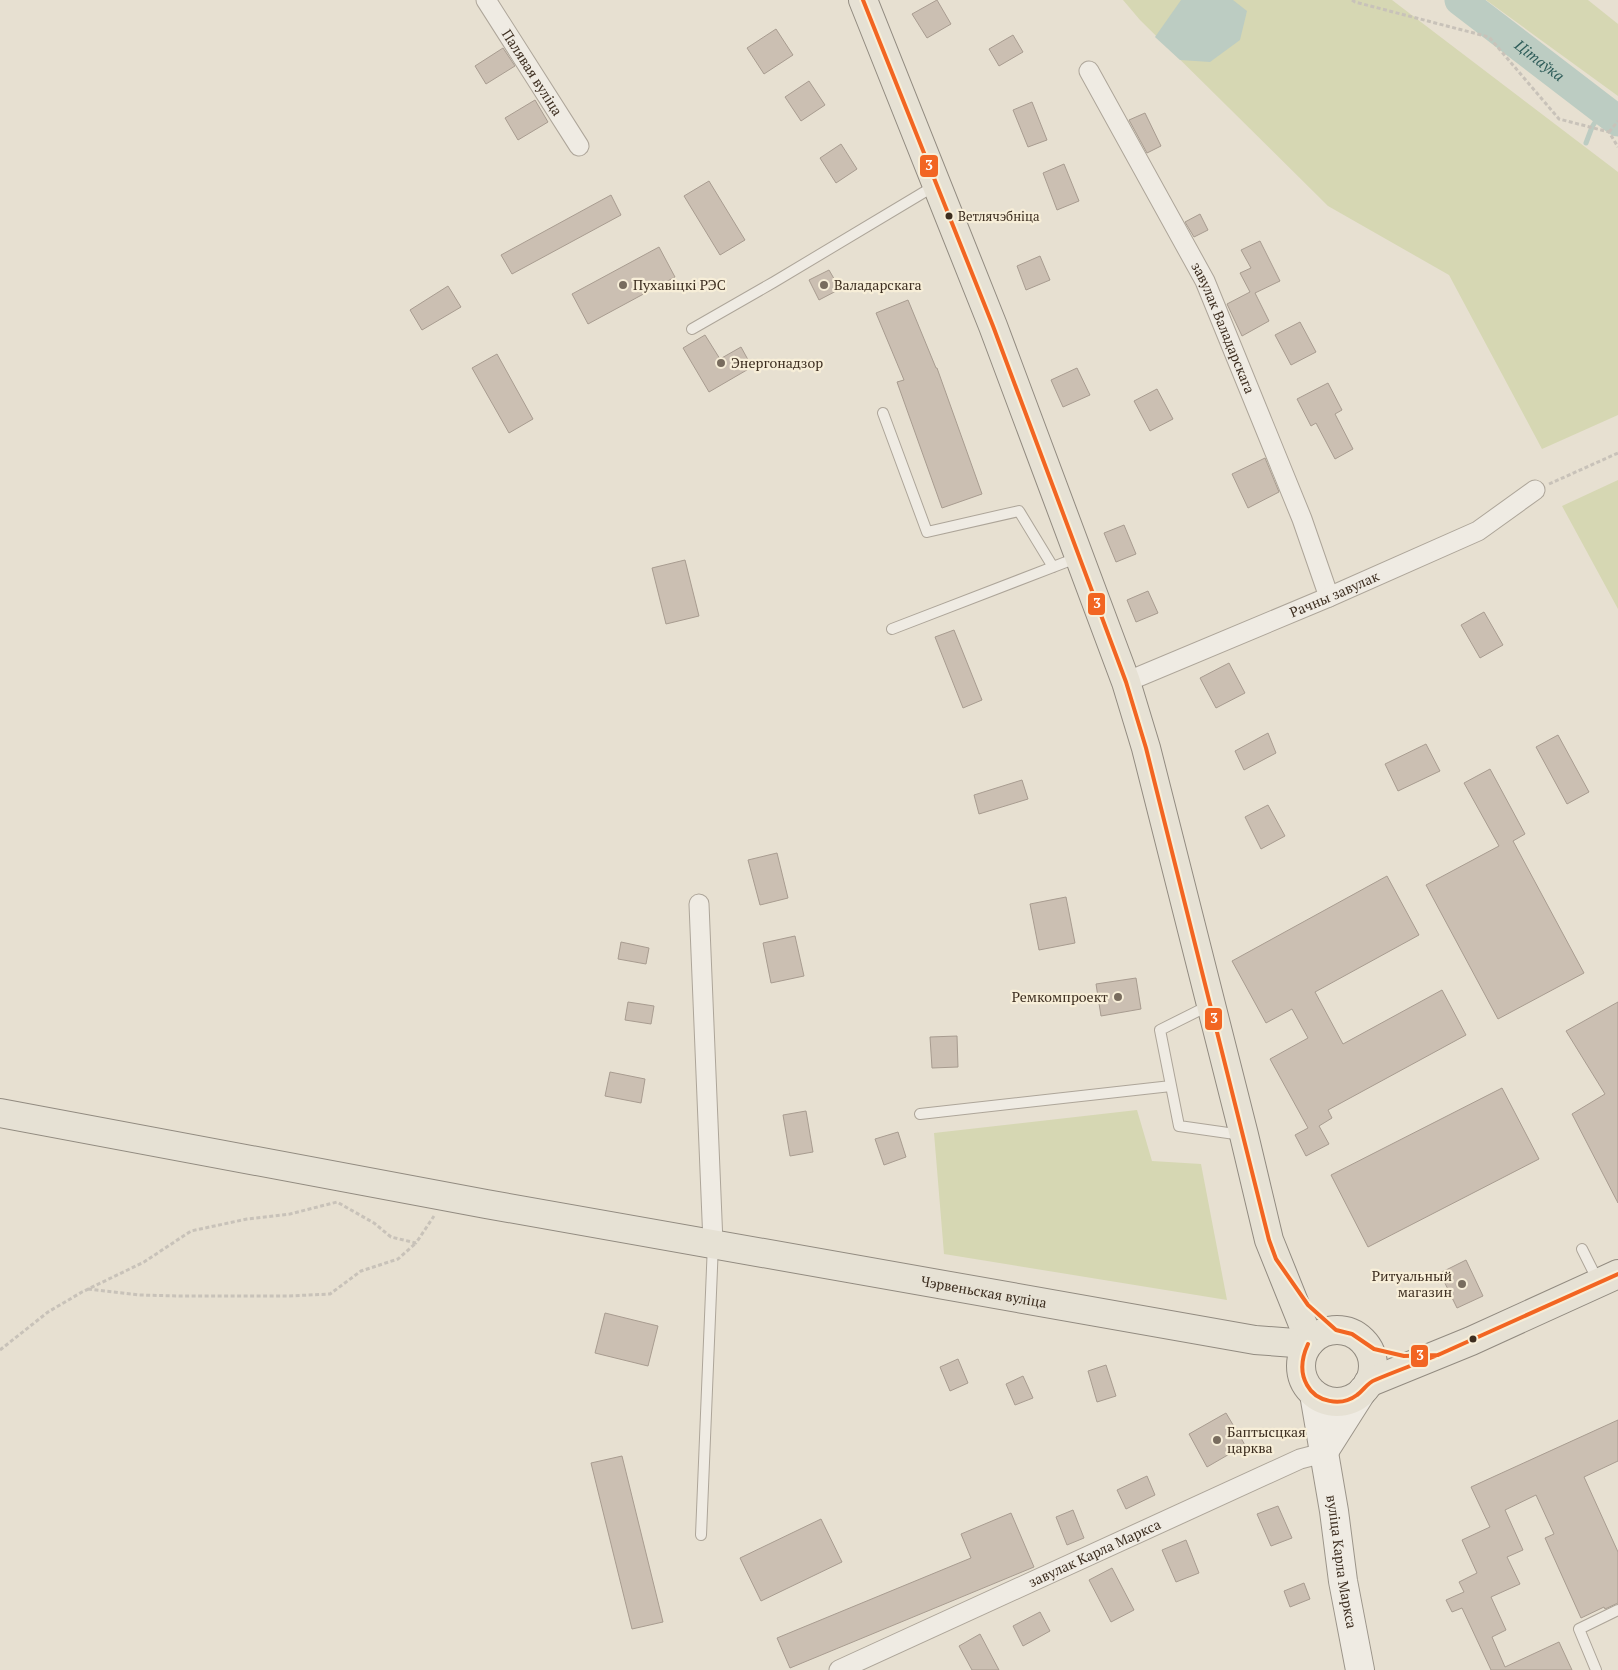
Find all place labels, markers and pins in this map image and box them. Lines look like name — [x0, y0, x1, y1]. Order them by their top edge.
place label: Ветлячэбніца — [958, 207, 1040, 225]
marker: Ветлячэбніца — [944, 211, 954, 221]
place label: Пухавіцкі РЭС — [633, 275, 726, 294]
place label: Валадарскага — [834, 275, 922, 294]
marker: Пухавіцкі РЭС — [617, 279, 629, 291]
marker: Валадарскага — [818, 279, 830, 291]
place label: Энергонадзор — [731, 353, 823, 372]
marker: Энергонадзор — [715, 357, 727, 369]
place label: Ремкомпроект — [1012, 987, 1108, 1006]
marker: Ремкомпроект — [1112, 991, 1124, 1003]
place label: Ритуальный магазин — [1372, 1266, 1452, 1301]
marker: Ритуальный магазин — [1456, 1278, 1468, 1290]
unlabelled marker — [1468, 1334, 1478, 1344]
place label: Баптысцкая царква — [1227, 1422, 1306, 1457]
marker: Баптысцкая царква — [1211, 1434, 1223, 1446]

